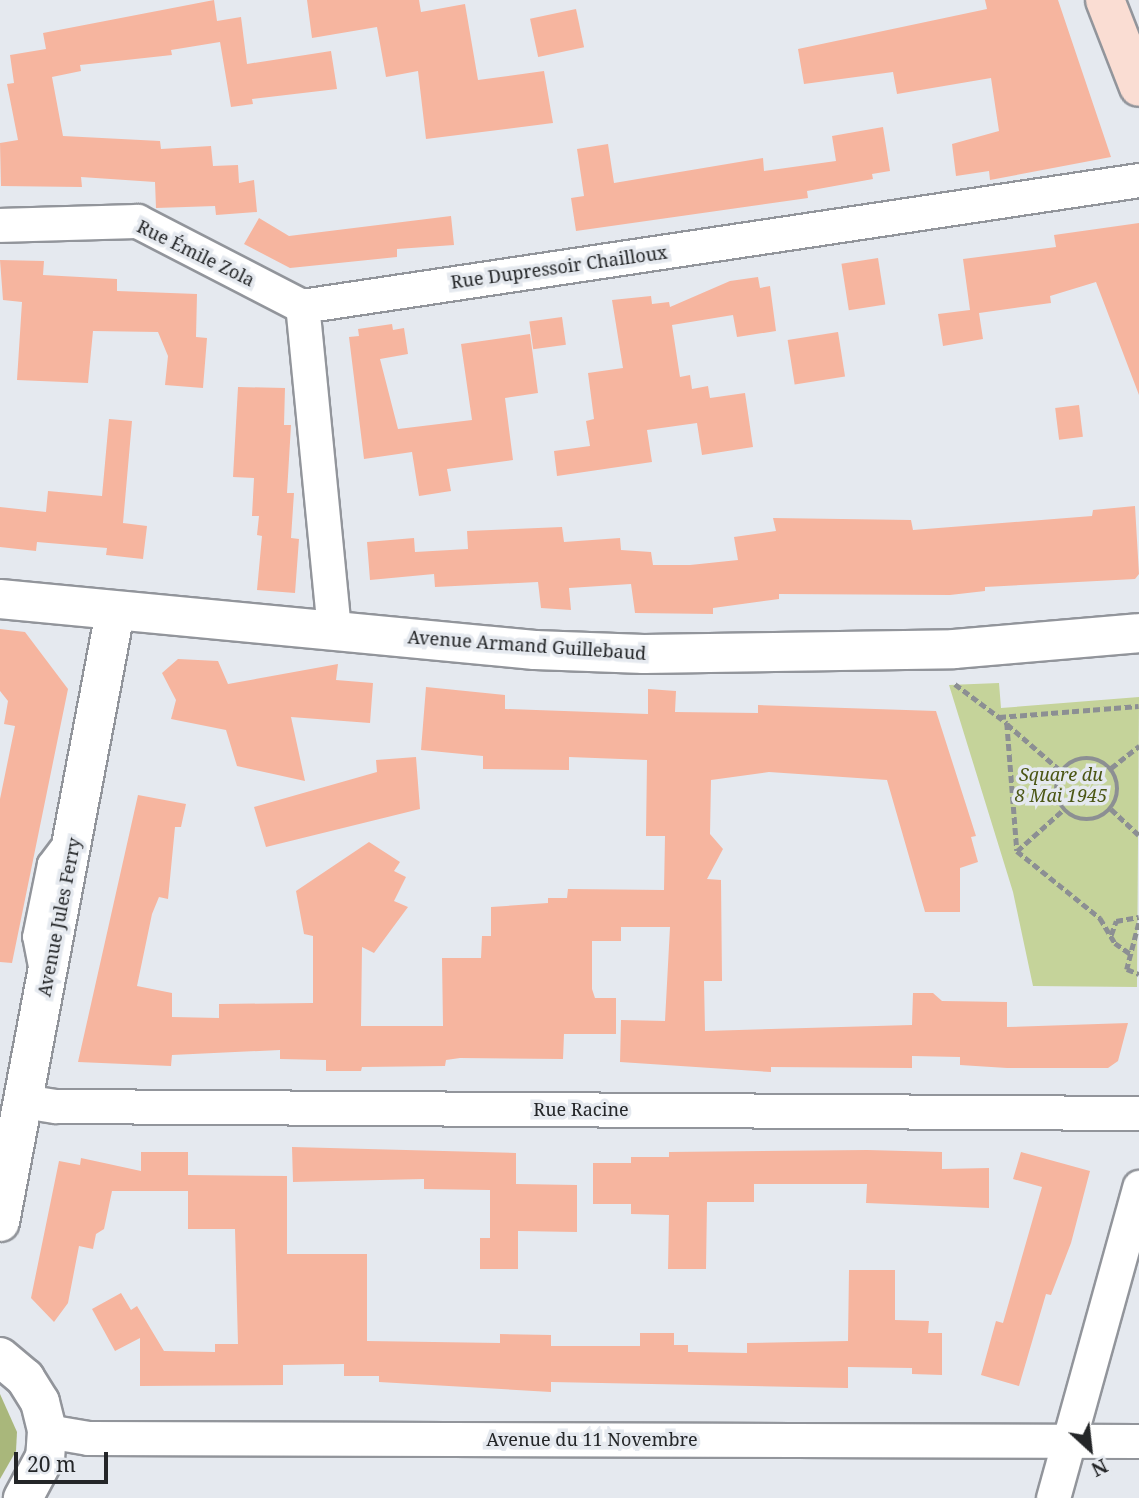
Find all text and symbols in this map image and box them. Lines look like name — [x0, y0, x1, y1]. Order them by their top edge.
street label: Rue Émile Zola — [134, 215, 258, 291]
street label: Rue Dupressoir Chailloux — [449, 241, 669, 293]
street label: Avenue Armand Guillebaud — [407, 626, 647, 664]
park label: Square du 8 Mai 1945 — [1015, 764, 1107, 806]
street label: Avenue Jules Ferry — [33, 836, 85, 998]
street label: Rue Racine — [533, 1098, 629, 1120]
north arrow — [1055, 1414, 1125, 1484]
street label: Avenue du 11 Novembre — [486, 1428, 698, 1450]
scale bar — [18, 1438, 112, 1482]
text: 20 m — [27, 1450, 76, 1478]
text: N — [1087, 1453, 1112, 1483]

